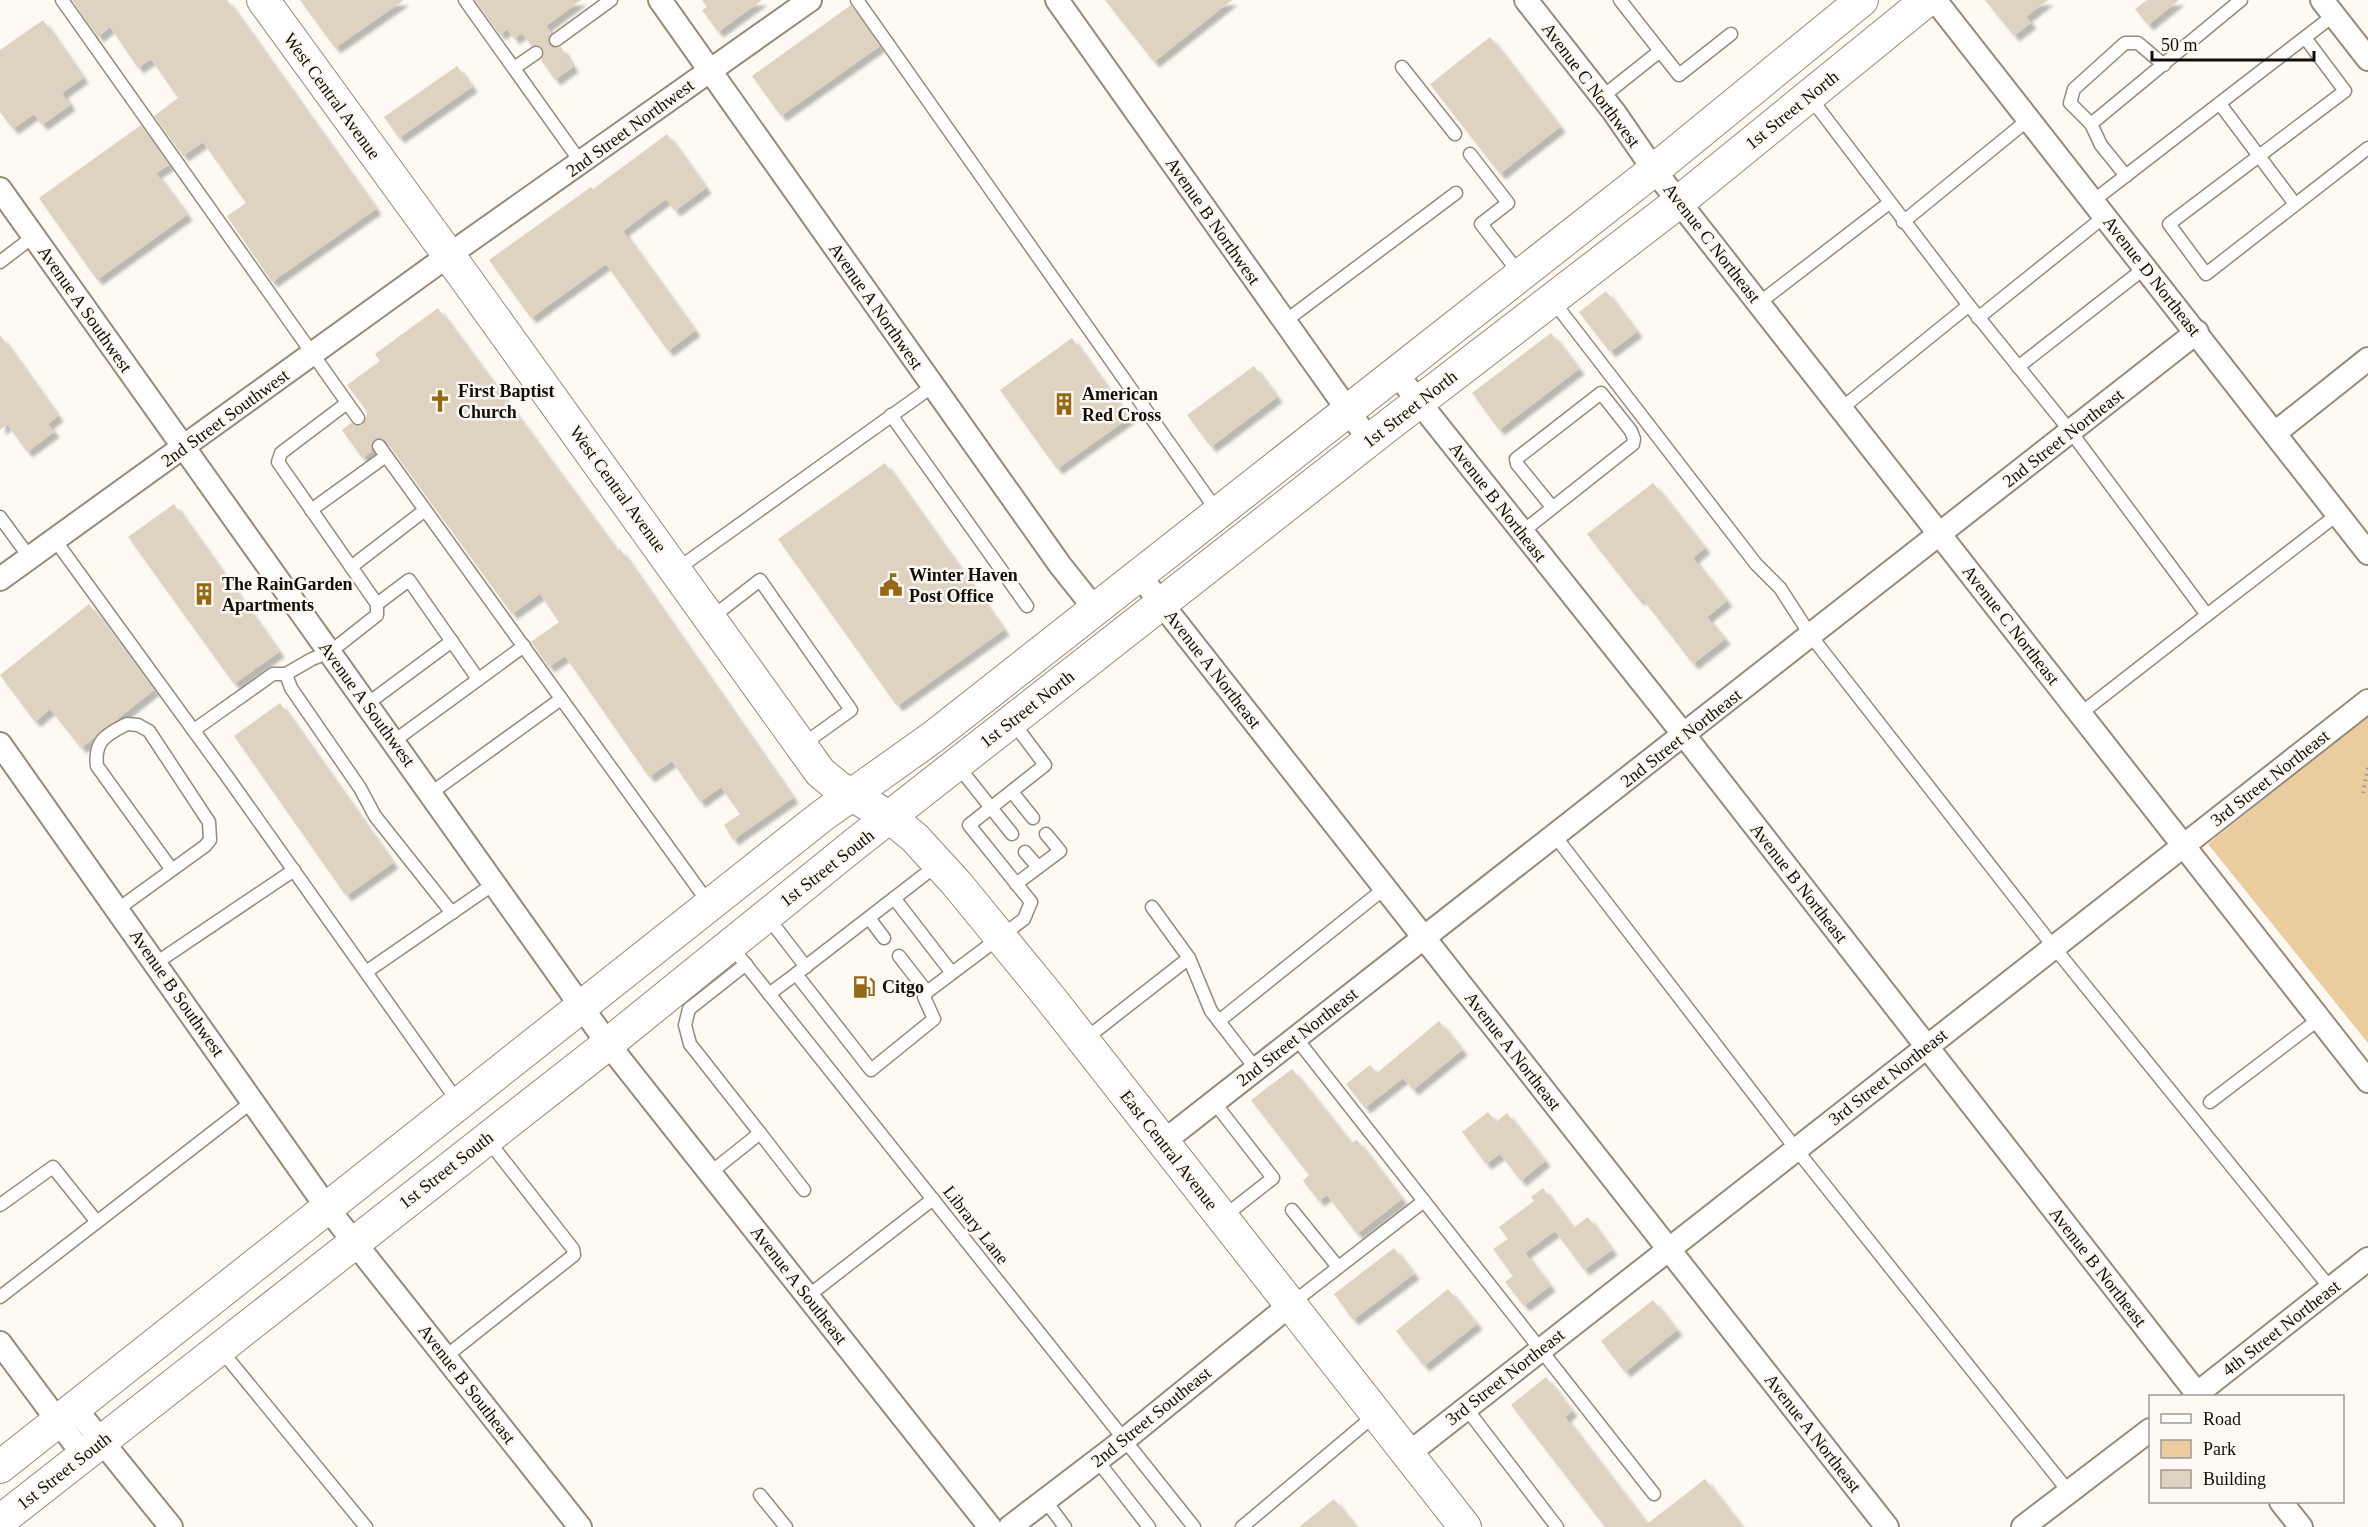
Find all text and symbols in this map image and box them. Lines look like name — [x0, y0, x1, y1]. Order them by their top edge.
street label: Avenue C Northwest — [1538, 19, 1644, 151]
scale bar — [2152, 24, 2314, 62]
street label: West Central Avenue — [279, 29, 385, 163]
text: 50 m — [2161, 35, 2198, 55]
street label: 1st Street North — [1741, 66, 1843, 154]
street label: 2nd Street Northwest — [562, 75, 698, 181]
street label: Avenue B Northwest — [1162, 154, 1264, 288]
street label: Avenue C Northeast — [1659, 179, 1765, 307]
street label: Avenue D Northeast — [2099, 212, 2205, 340]
street label: Avenue A Northwest — [825, 239, 927, 373]
street label: Avenue A Southwest — [34, 242, 136, 376]
street label: 2nd Street Southwest — [157, 365, 293, 471]
street label: 1st Street North — [1359, 366, 1461, 452]
place label: First Baptist Church — [458, 381, 555, 422]
place label: American Red Cross — [1082, 384, 1161, 425]
street label: 2nd Street Northeast — [1999, 385, 2127, 491]
church icon: First Baptist Church — [427, 388, 453, 414]
building icon: American Red Cross — [1051, 391, 1077, 417]
street label: West Central Avenue — [565, 422, 671, 556]
street label: Avenue B Northeast — [1445, 438, 1551, 566]
street label: Avenue C Northeast — [1958, 561, 2064, 689]
place label: Winter Haven Post Office — [909, 565, 1018, 606]
public building icon: Winter Haven Post Office — [878, 572, 904, 598]
place label: The RainGarden Apartments — [222, 574, 353, 615]
building icon: The RainGarden Apartments — [191, 581, 217, 607]
street label: Avenue A Northeast — [1161, 606, 1265, 732]
street label: Avenue A Southwest — [315, 638, 419, 770]
street label: 1st Street North — [976, 666, 1078, 752]
street label: 2nd Street Northeast — [1617, 685, 1745, 791]
street label: 3rd Street Northeast — [2207, 725, 2333, 831]
street label: Avenue B Northeast — [1746, 819, 1852, 947]
street label: 1st Street South — [776, 825, 878, 911]
street label: Avenue B Southwest — [126, 926, 228, 1060]
fuel station icon: Citgo — [851, 974, 877, 1000]
place label: Citgo — [882, 977, 924, 997]
street label: 2nd Street Northeast — [1233, 984, 1361, 1090]
street label: Avenue A Northeast — [1461, 988, 1565, 1114]
street label: 3rd Street Northeast — [1825, 1024, 1951, 1130]
street label: East Central Avenue — [1116, 1086, 1222, 1214]
street label: 1st Street South — [395, 1127, 497, 1213]
street label: Library Lane — [939, 1182, 1013, 1268]
street label: Avenue B Northeast — [2045, 1203, 2151, 1331]
street label: Avenue A Southeast — [747, 1222, 851, 1348]
street label: 4th Street Northeast — [2218, 1276, 2344, 1380]
street label: Avenue B Southeast — [414, 1320, 520, 1448]
street label: 3rd Street Northeast — [1442, 1324, 1568, 1430]
street label: 2nd Street Southeast — [1087, 1363, 1215, 1471]
street label: Avenue A Northeast — [1761, 1370, 1865, 1496]
legend — [2149, 1395, 2344, 1503]
text: Road — [2203, 1409, 2241, 1429]
street label: 1st Street South — [13, 1428, 115, 1514]
text: Park — [2203, 1439, 2236, 1459]
text: Building — [2203, 1469, 2266, 1489]

